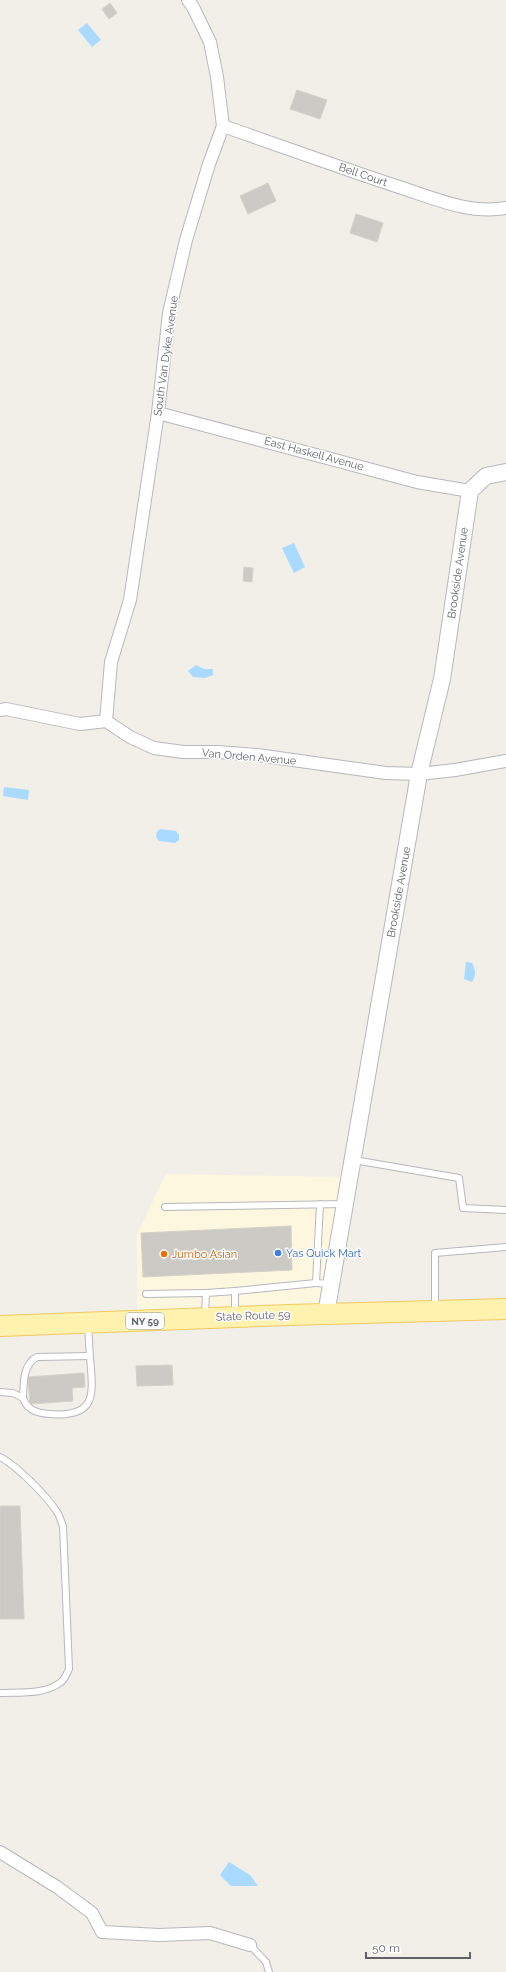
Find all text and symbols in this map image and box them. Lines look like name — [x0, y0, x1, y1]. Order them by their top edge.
street label: Bell Court — [337, 161, 389, 189]
street label: South Van Dyke Avenue — [151, 295, 181, 417]
street label: East Haskell Avenue — [263, 434, 366, 474]
street label: Brookside Avenue — [445, 526, 471, 619]
street label: Van Orden Avenue — [201, 746, 297, 768]
street label: Brookside Avenue — [385, 845, 413, 938]
place label: Yas Quick Mart — [286, 1247, 362, 1260]
place label: Jumbo Asian — [172, 1248, 237, 1261]
marker: Yas Quick Mart — [273, 1248, 283, 1258]
marker: Jumbo Asian — [159, 1249, 169, 1259]
street label: State Route 59 — [216, 1308, 290, 1324]
road number: NY 59 — [126, 1313, 164, 1329]
scale bar — [366, 1934, 470, 1960]
text: 50 m — [372, 1941, 400, 1955]

